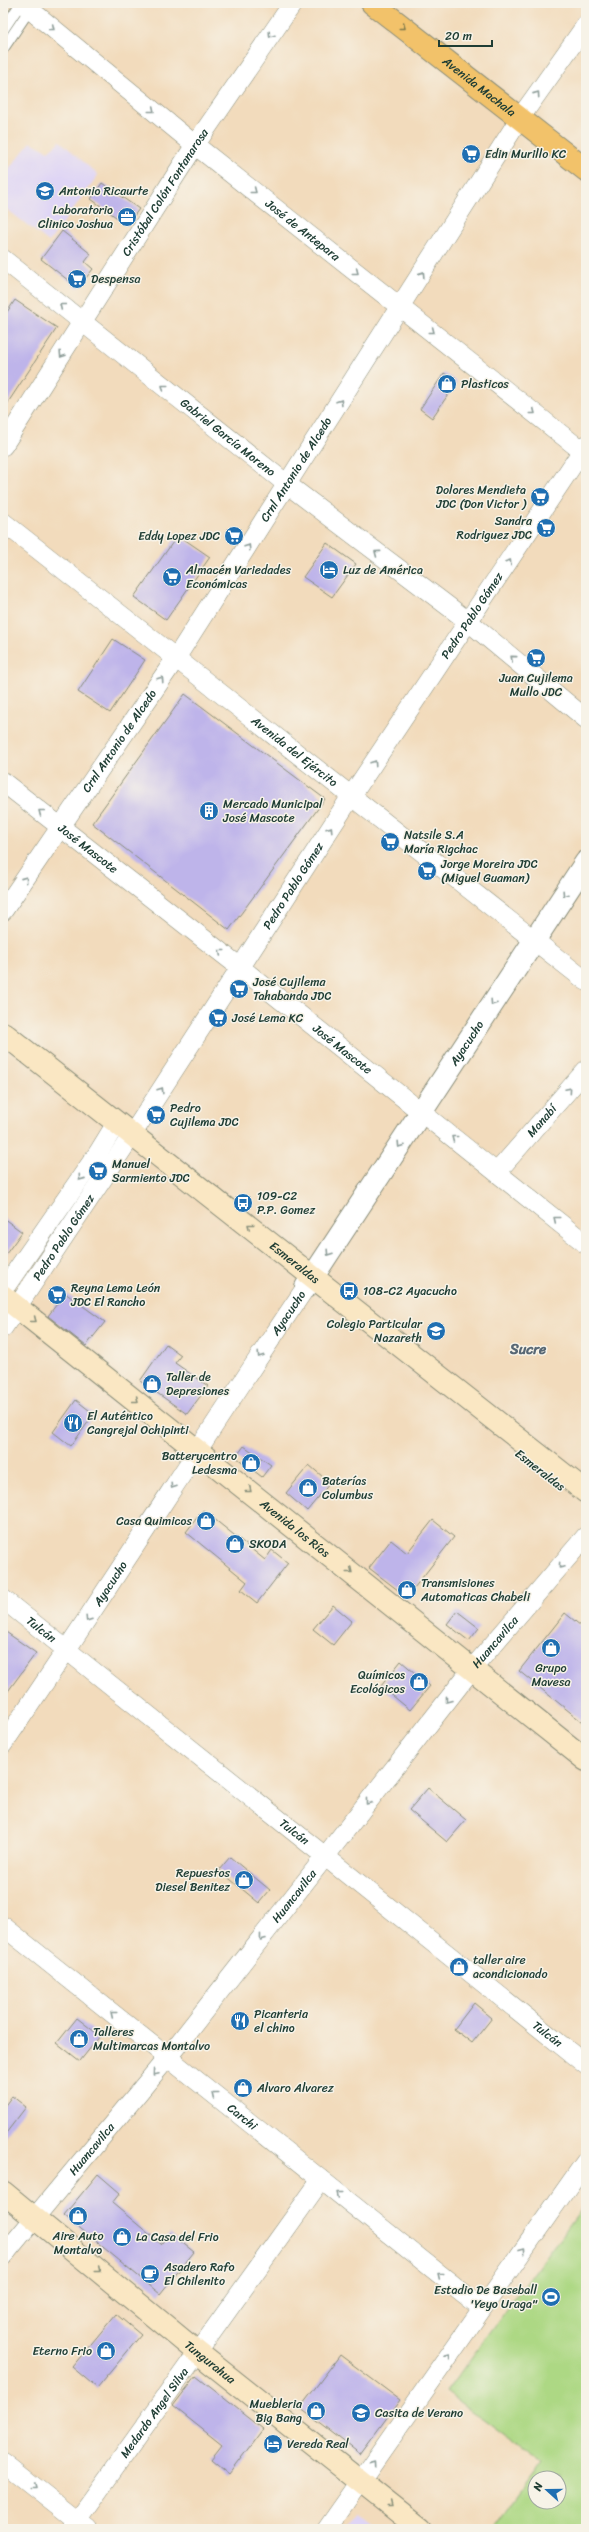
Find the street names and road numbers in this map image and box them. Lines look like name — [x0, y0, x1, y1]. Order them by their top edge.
street label: Avenida Machala — [437, 50, 521, 123]
street label: Cristóbal Colón Fontanarosa — [116, 123, 215, 261]
street label: José de Antepara — [259, 193, 346, 267]
street label: Gabriel García Moreno — [175, 392, 281, 482]
street label: Crnl Antonio de Alcedo — [254, 412, 338, 527]
street label: Pedro Pablo Gómez — [435, 567, 509, 664]
street label: Crnl Antonio de Alcedo — [76, 685, 163, 797]
street label: Avenida del Ejército — [245, 710, 343, 793]
street label: José Mascote — [52, 817, 123, 879]
street label: Pedro Pablo Gómez — [257, 837, 330, 934]
street label: Ayacucho — [443, 1016, 490, 1071]
street label: José Mascote — [307, 1018, 377, 1080]
street label: Manabí — [521, 1098, 564, 1142]
street label: Pedro Pablo Gómez — [26, 1189, 101, 1285]
street label: Esmeraldas — [264, 1236, 325, 1290]
street label: Ayacucho — [265, 1286, 312, 1341]
street label: Esmeraldas — [510, 1443, 570, 1497]
street label: Avenida los Ríos — [254, 1493, 335, 1563]
street label: Ayacucho — [87, 1556, 134, 1612]
street label: Tulcán — [21, 1610, 62, 1649]
street label: Huancavilca — [466, 1610, 525, 1673]
street label: Tulcán — [274, 1813, 315, 1851]
street label: Huancavilca — [266, 1863, 323, 1928]
street label: Tulcán — [527, 2015, 568, 2054]
street label: Carchi — [222, 2098, 263, 2136]
street label: Huancavilca — [63, 2117, 121, 2181]
street label: Tungurahua — [179, 2335, 241, 2390]
street label: Medardo Angel Silva — [114, 2363, 195, 2463]

